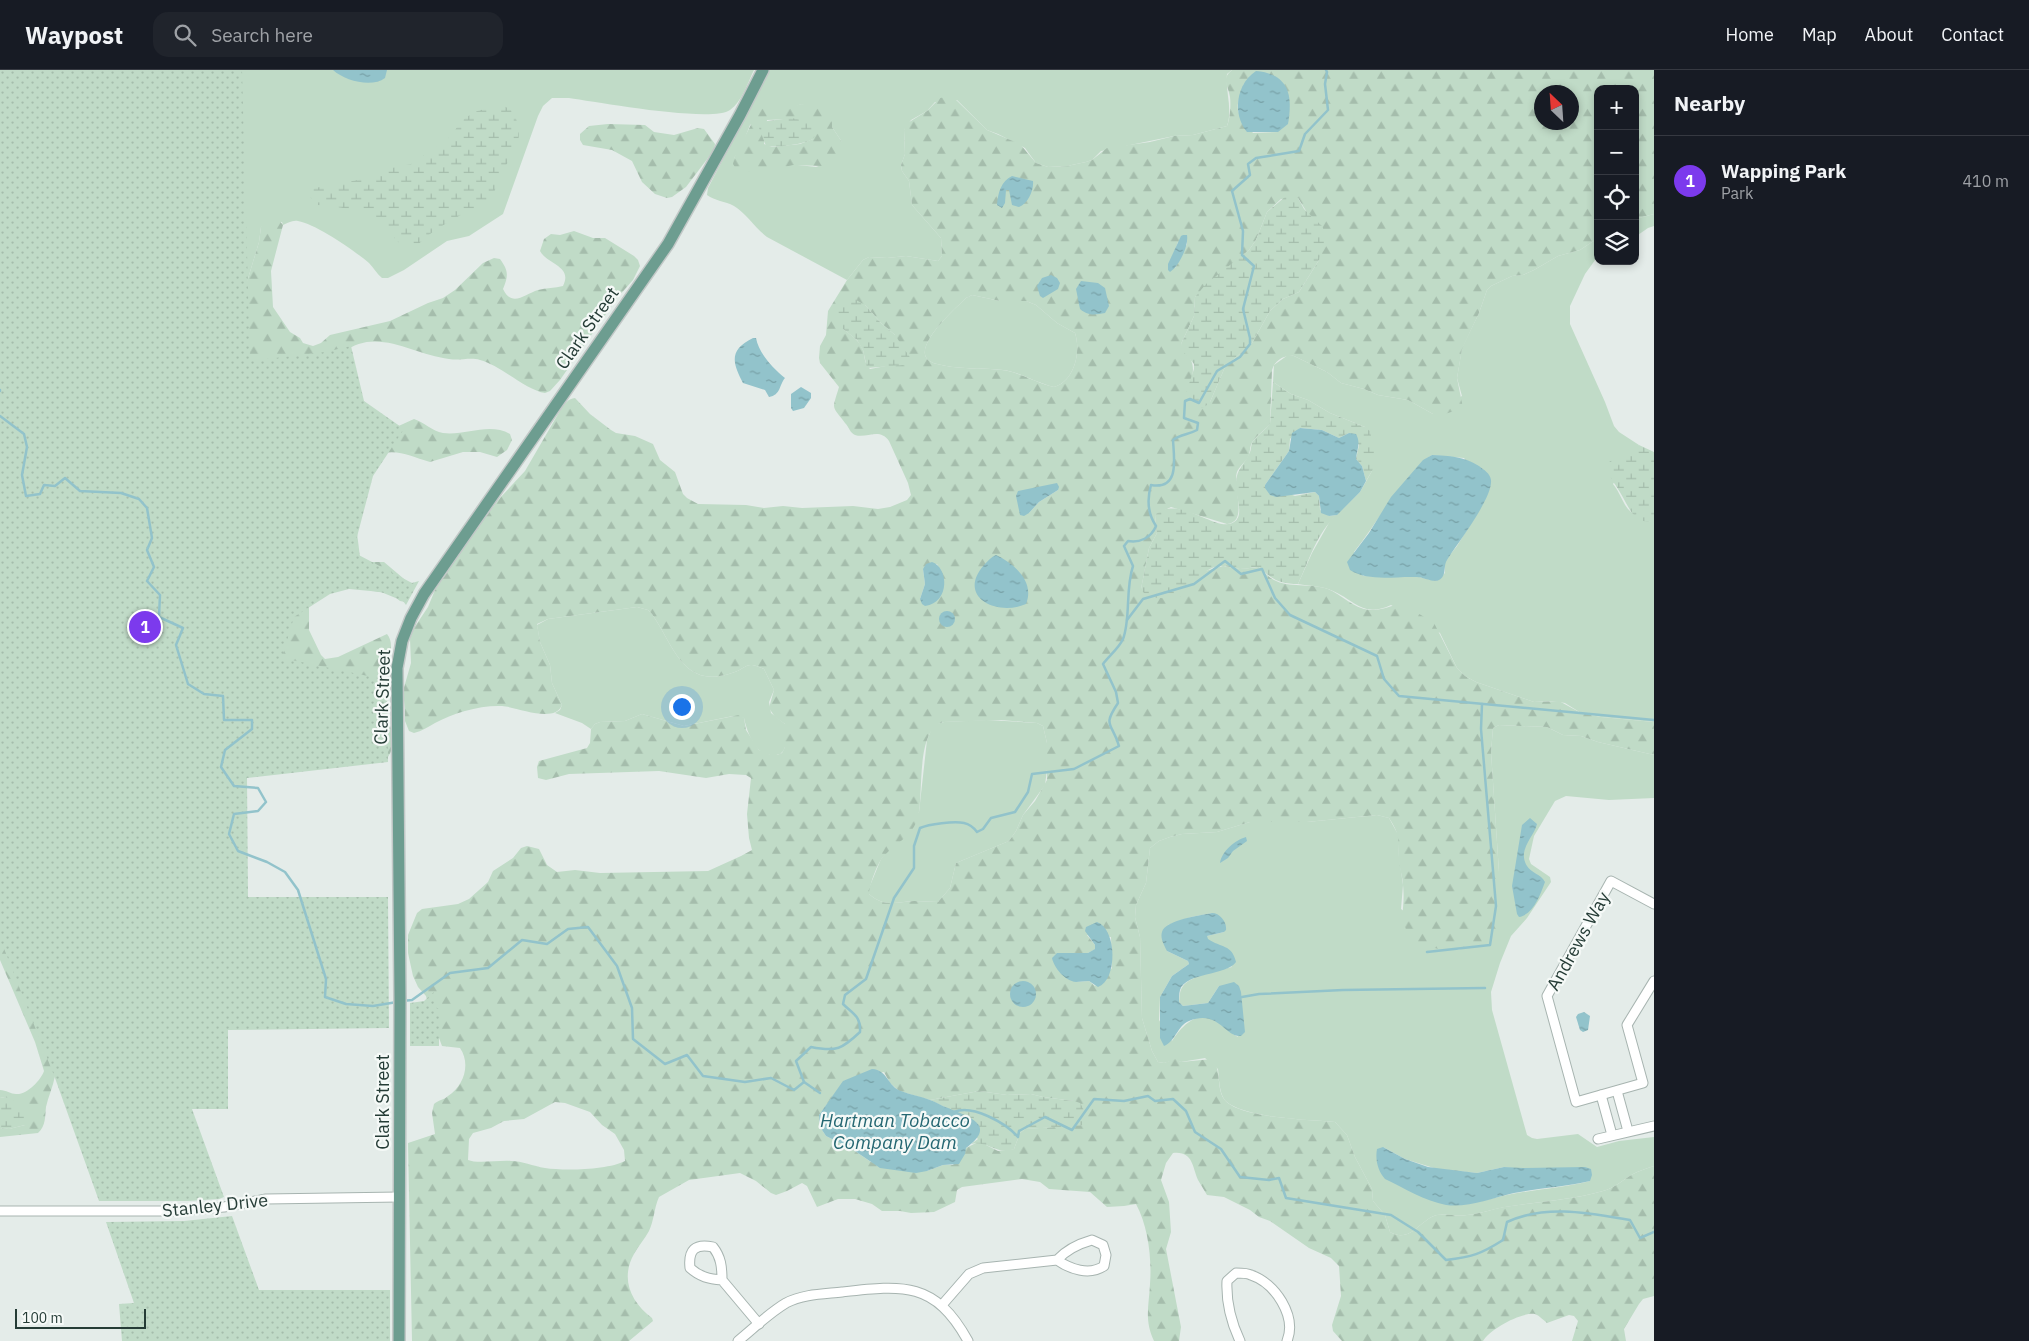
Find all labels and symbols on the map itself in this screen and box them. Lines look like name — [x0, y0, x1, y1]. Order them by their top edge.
north arrow — [1534, 85, 1579, 130]
street label: Clark Street — [550, 282, 624, 374]
pin: 1 — [129, 608, 161, 646]
street label: Clark Street — [369, 649, 395, 745]
your location — [669, 694, 695, 720]
street label: Andrews Way — [1541, 887, 1615, 995]
street label: Clark Street — [371, 1054, 394, 1150]
water label: Hartman Tobacco Company Dam — [820, 1108, 970, 1154]
street label: Stanley Drive — [161, 1188, 269, 1222]
scale bar — [15, 1306, 146, 1329]

